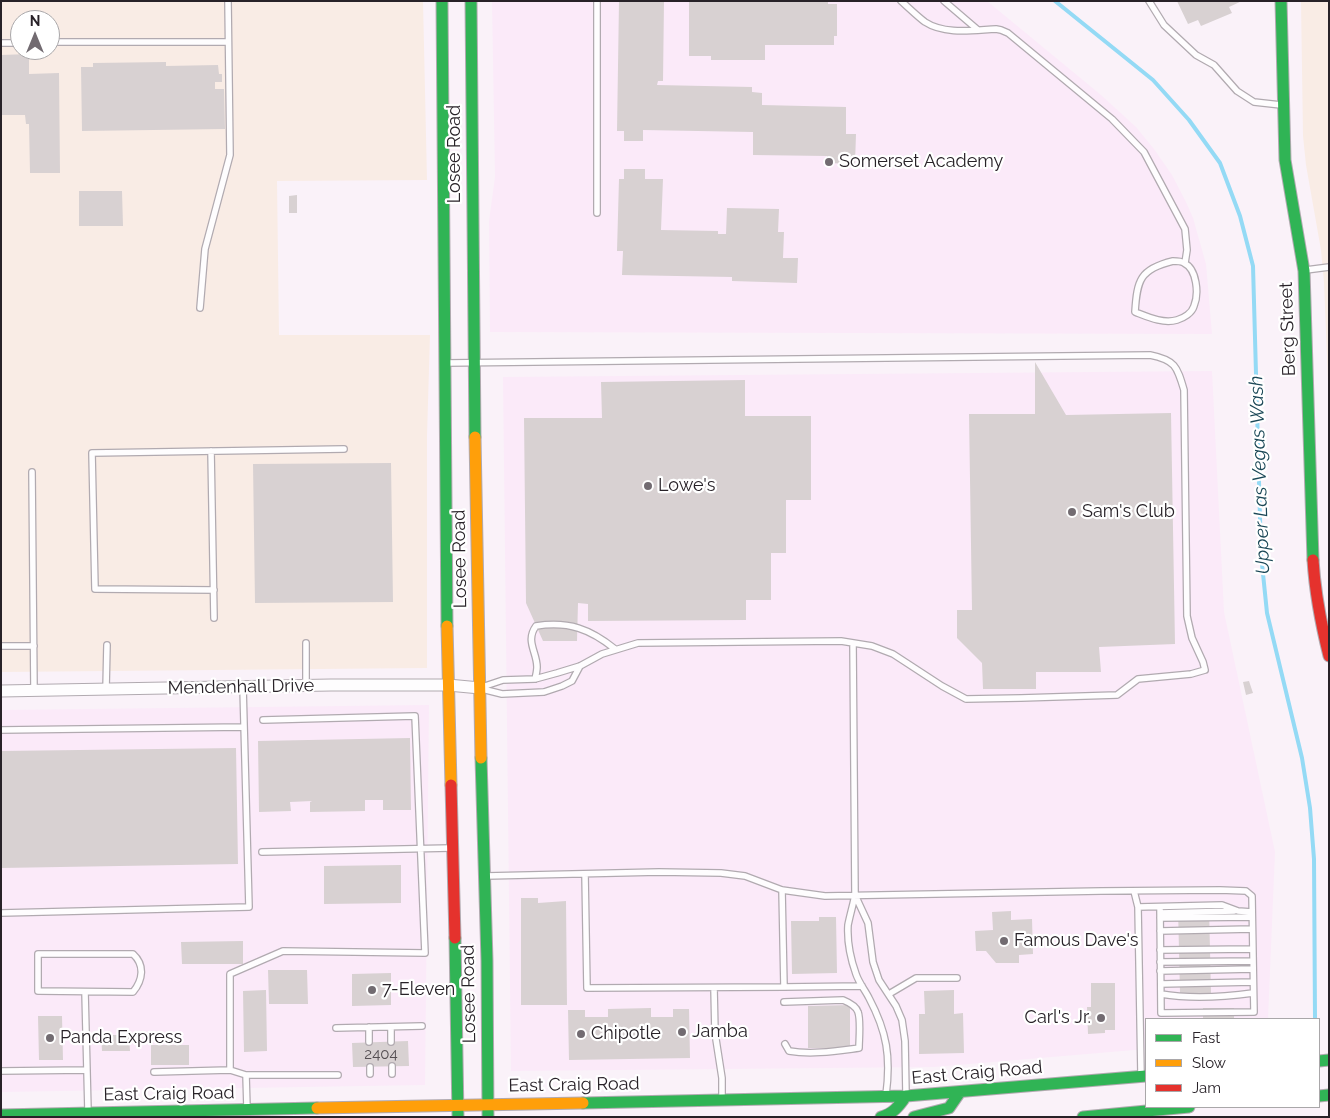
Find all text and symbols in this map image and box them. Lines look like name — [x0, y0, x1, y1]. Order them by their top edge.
north arrow — [10, 10, 60, 60]
text: N — [30, 13, 40, 29]
street label: Losee Road — [444, 105, 466, 203]
place label: Somerset Academy — [839, 151, 1003, 173]
marker: Somerset Academy — [823, 156, 835, 168]
street label: Berg Street — [1276, 282, 1300, 376]
water label: Upper Las Vegas Wash — [1245, 375, 1275, 575]
place label: Lowe's — [658, 475, 715, 497]
marker: Lowe's — [642, 480, 654, 492]
place label: Sam's Club — [1082, 501, 1175, 523]
marker: Sam's Club — [1066, 506, 1078, 518]
street label: Losee Road — [448, 510, 472, 608]
street label: Mendenhall Drive — [168, 675, 314, 699]
place label: Famous Dave's — [1014, 930, 1138, 952]
marker: Famous Dave's — [998, 935, 1010, 947]
street label: Losee Road — [457, 945, 481, 1043]
place label: 7-Eleven — [382, 979, 455, 1001]
marker: 7-Eleven — [366, 984, 378, 996]
place label: Carl's Jr. — [1025, 1007, 1091, 1029]
marker: Carl's Jr. — [1095, 1012, 1107, 1024]
legend — [1145, 1018, 1320, 1108]
place label: Jamba — [692, 1021, 748, 1043]
place label: Chipotle — [591, 1023, 661, 1045]
marker: Jamba — [676, 1026, 688, 1038]
place label: Panda Express — [60, 1027, 182, 1049]
marker: Chipotle — [575, 1028, 587, 1040]
text: Fast — [1192, 1029, 1220, 1047]
marker: Panda Express — [44, 1032, 56, 1044]
house number: 2404 — [364, 1045, 398, 1063]
text: Slow — [1192, 1054, 1226, 1072]
street label: East Craig Road — [911, 1057, 1043, 1089]
street label: East Craig Road — [508, 1073, 640, 1097]
text: Jam — [1192, 1079, 1221, 1097]
street label: East Craig Road — [103, 1082, 235, 1106]

